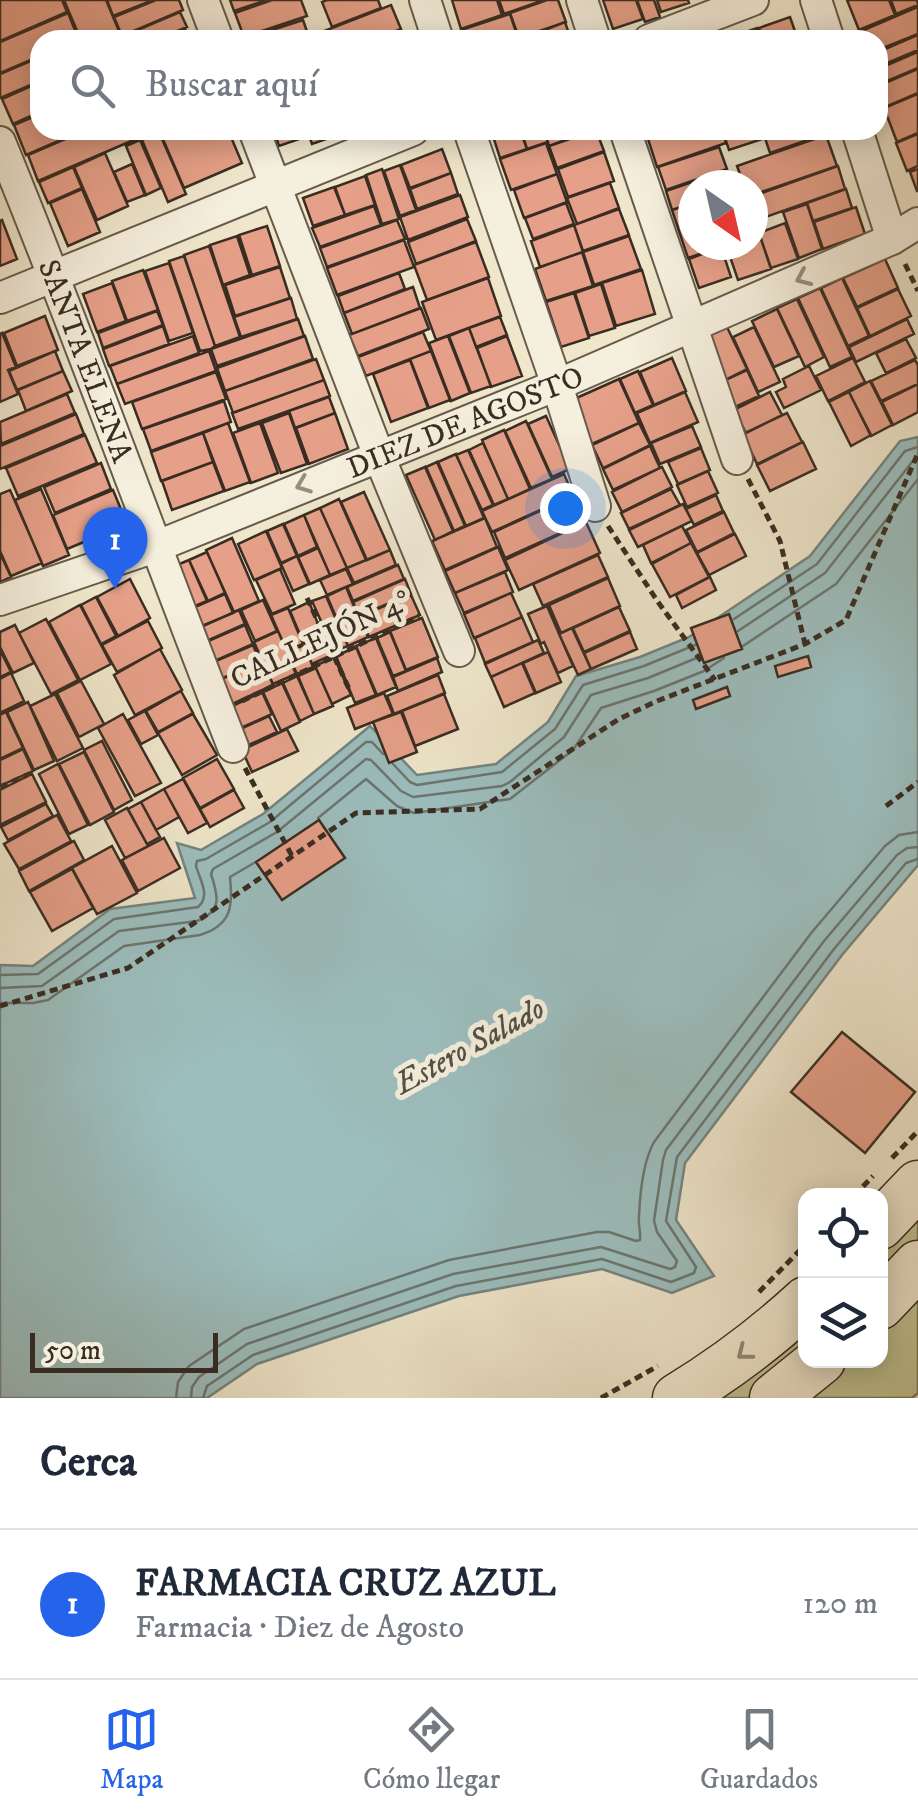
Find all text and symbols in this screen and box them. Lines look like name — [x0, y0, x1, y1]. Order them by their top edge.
search box — [30, 30, 888, 140]
icon: search — [65, 58, 120, 113]
text: Buscar aquí — [145, 61, 318, 109]
north arrow — [678, 170, 768, 260]
street label: SANTA ELENA — [29, 255, 140, 469]
one-way arrow — [795, 266, 813, 286]
street label: DIEZ DE AGOSTO — [342, 359, 589, 488]
one-way arrow — [296, 474, 313, 494]
your location — [540, 483, 591, 534]
pin: 1 — [82, 506, 148, 589]
street label: CALLEJÓN 4° — [224, 581, 416, 698]
water label: Estero Salado — [386, 989, 552, 1105]
map controls — [798, 1188, 888, 1368]
button: locate — [798, 1188, 888, 1278]
button: layers — [798, 1278, 888, 1368]
scale bar — [30, 1328, 218, 1372]
text: 50 m — [45, 1333, 101, 1368]
one-way arrow — [737, 1341, 755, 1358]
text: Cerca — [40, 1437, 137, 1489]
text: FARMACIA CRUZ AZUL — [135, 1560, 556, 1608]
text: 1 — [67, 1584, 78, 1624]
text: 120 m — [802, 1584, 878, 1624]
text: Farmacia · Diez de Agosto — [135, 1608, 464, 1648]
tab: Mapa — [100, 1702, 163, 1797]
tab: Cómo llegar — [363, 1702, 500, 1797]
tab: Guardados — [700, 1702, 818, 1797]

